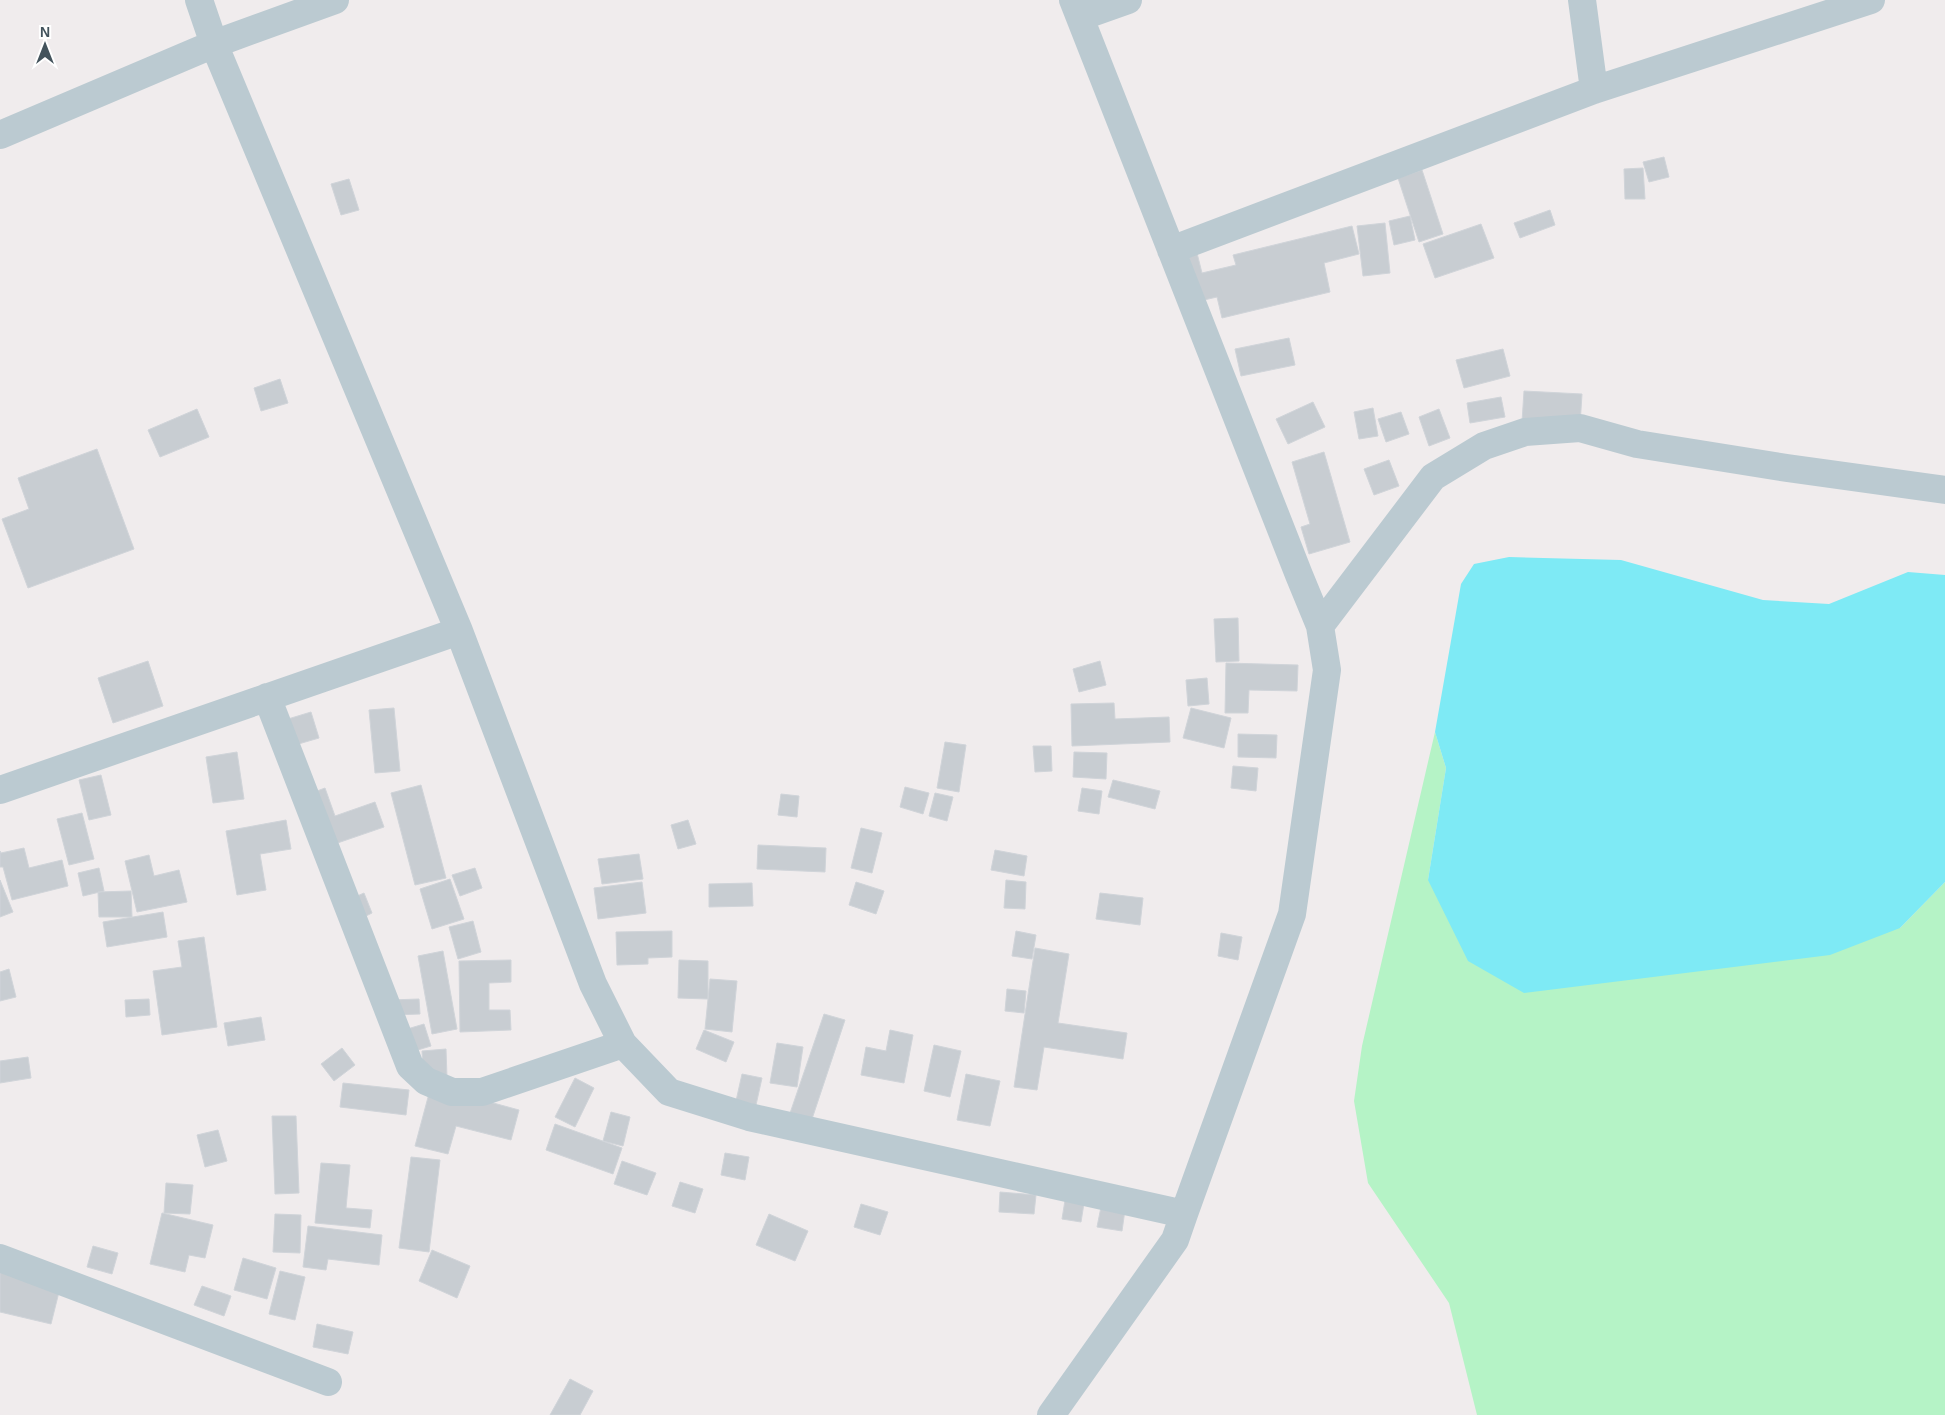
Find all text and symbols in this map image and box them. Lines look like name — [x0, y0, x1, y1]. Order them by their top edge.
north arrow — [20, 20, 70, 70]
text: N — [40, 24, 50, 40]

